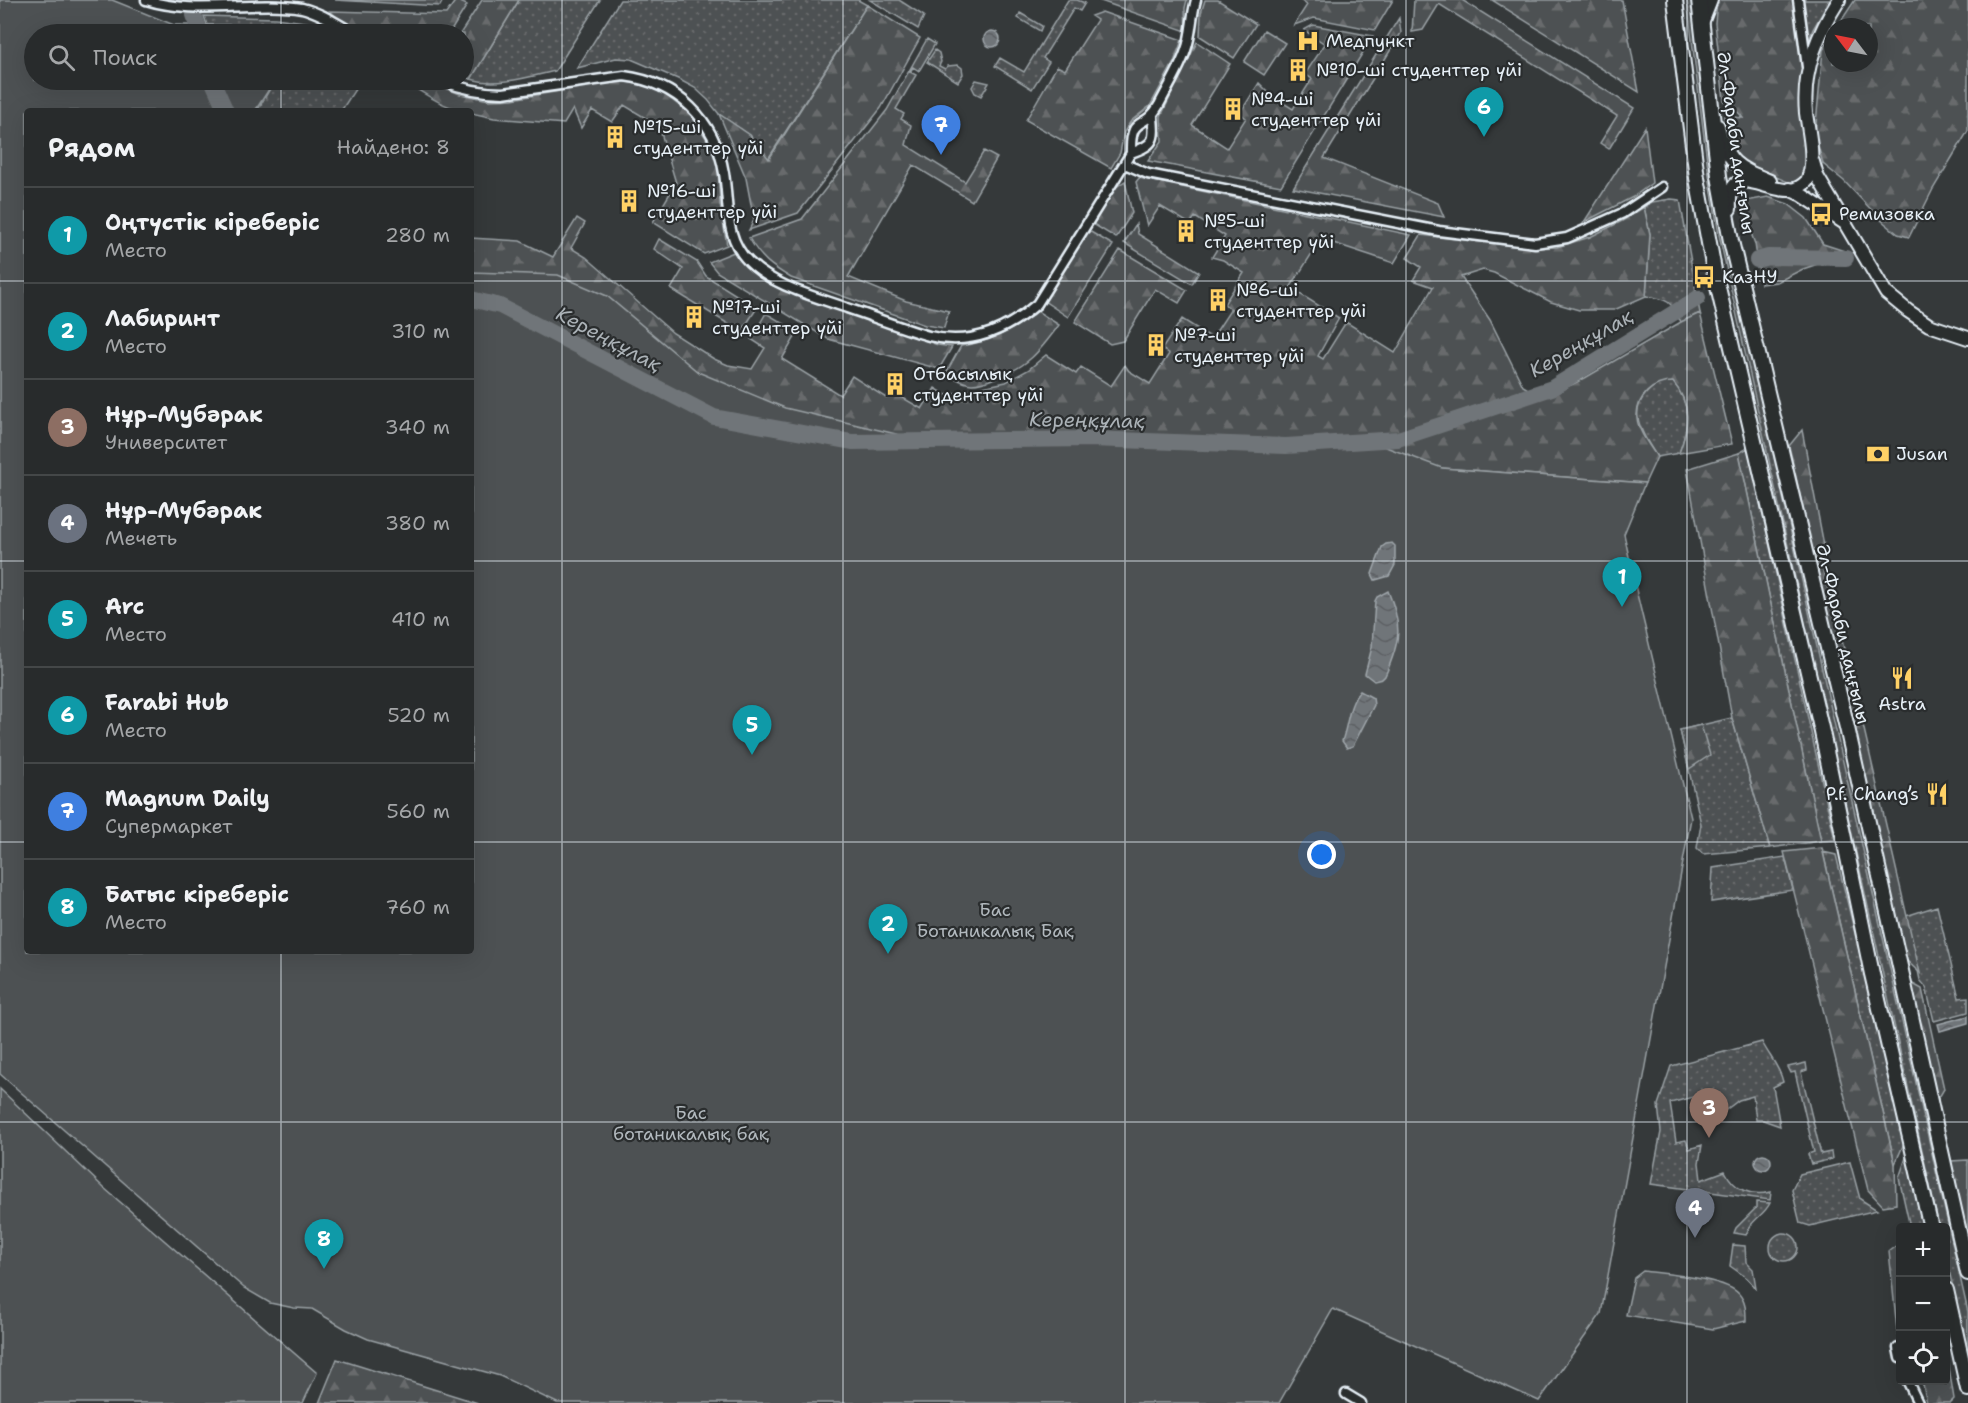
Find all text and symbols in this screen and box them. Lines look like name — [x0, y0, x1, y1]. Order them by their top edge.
north arrow — [1824, 18, 1878, 72]
search box — [24, 24, 474, 90]
hospital icon: Медпункт — [1295, 28, 1321, 54]
place label: Медпункт — [1326, 29, 1415, 53]
icon: search — [45, 41, 78, 74]
text: Поиск — [93, 43, 157, 72]
street label: Әл-Фараби даңғылы — [1711, 50, 1761, 236]
building icon: №10-ші студенттер үйі — [1285, 57, 1311, 83]
place label: №10-ші студенттер үйі — [1316, 58, 1522, 82]
place label: №4-ші студенттер үйі — [1251, 87, 1381, 132]
pin: 6 — [1464, 88, 1504, 137]
building icon: №4-ші студенттер үйі — [1220, 96, 1246, 122]
pin: 7 — [922, 106, 960, 155]
place label: №15-ші студенттер үйі — [633, 115, 763, 160]
building icon: №15-ші студенттер үйі — [602, 124, 628, 150]
text: Рядом — [48, 130, 135, 165]
text: Найдено: 8 — [337, 134, 450, 160]
place label: №16-ші студенттер үйі — [647, 179, 777, 224]
building icon: №16-ші студенттер үйі — [616, 188, 642, 214]
bus stop icon: Ремизовка — [1808, 201, 1834, 227]
place label: Ремизовка — [1839, 202, 1935, 226]
text: Оңтүстік кіреберіс — [105, 208, 320, 237]
place label: №5-ші студенттер үйі — [1204, 209, 1334, 254]
building icon: №5-ші студенттер үйі — [1173, 218, 1199, 244]
text: 1 — [63, 222, 72, 248]
text: 280 m — [385, 222, 450, 248]
text: Место — [105, 237, 167, 263]
bus stop icon: КазНУ — [1691, 264, 1717, 290]
place label: КазНУ — [1722, 265, 1777, 289]
place label: №6-ші студенттер үйі — [1236, 278, 1366, 323]
building icon: №6-ші студенттер үйі — [1205, 287, 1231, 313]
place label: №17-ші студенттер үйі — [712, 295, 842, 340]
water label: Кереңқұлақ — [552, 300, 666, 378]
water label: Кереңқұлақ — [1524, 303, 1638, 383]
text: Лабиринт — [105, 304, 220, 333]
building icon: №17-ші студенттер үйі — [681, 304, 707, 330]
text: 2 — [61, 318, 75, 344]
text: 310 m — [391, 318, 450, 344]
place label: №7-ші студенттер үйі — [1174, 323, 1304, 368]
building icon: №7-ші студенттер үйі — [1143, 332, 1169, 358]
text: Место — [105, 333, 167, 359]
place label: Отбасылық студенттер үйі — [913, 362, 1043, 407]
building icon: Отбасылық студенттер үйі — [882, 371, 908, 397]
text: Нұр-Мубәрак — [105, 400, 263, 429]
water label: Кереңқұлақ — [1029, 406, 1145, 434]
text: 3 — [61, 414, 75, 440]
text: 340 m — [385, 414, 450, 440]
text: Университет — [105, 429, 227, 455]
bank icon: Jusan — [1865, 441, 1891, 467]
place label: Jusan — [1896, 442, 1948, 466]
text: Нұр-Мүбәрак — [105, 496, 262, 525]
text: 4 — [61, 510, 75, 536]
text: 380 m — [385, 510, 450, 536]
text: Мечеть — [105, 525, 177, 551]
street label: Әл-Фараби даңғылы — [1811, 542, 1875, 726]
pin: 1 — [1602, 558, 1642, 607]
text: Arc — [105, 592, 144, 621]
text: 5 — [61, 606, 74, 632]
text: 410 m — [391, 606, 450, 632]
text: Место — [105, 621, 167, 647]
restaurant icon: Astra — [1889, 665, 1915, 691]
text: Farabi Hub — [105, 688, 229, 717]
place label: Astra — [1878, 692, 1926, 716]
text: 6 — [61, 702, 75, 728]
text: 520 m — [387, 702, 450, 728]
pin: 5 — [732, 706, 771, 755]
text: Место — [105, 717, 167, 743]
restaurant icon: P.f. Chang’s — [1924, 781, 1950, 807]
place label: P.f. Chang’s — [1826, 782, 1919, 806]
text: Magnum Daily — [105, 784, 270, 813]
text: 7 — [61, 798, 75, 824]
text: 560 m — [387, 798, 450, 824]
text: Супермаркет — [105, 813, 232, 839]
your location — [1307, 840, 1336, 869]
text: Батыс кіреберіс — [105, 880, 289, 909]
text: 8 — [61, 894, 75, 920]
text: 760 m — [385, 894, 450, 920]
park label: Бас Ботаникалық Бақ — [916, 898, 1074, 943]
pin: 2 — [868, 904, 908, 954]
text: Место — [105, 909, 167, 935]
pin: 3 — [1690, 1088, 1728, 1138]
park label: Бас ботаникалық бақ — [613, 1101, 769, 1146]
pin: 4 — [1676, 1188, 1714, 1238]
pin: 8 — [304, 1220, 344, 1269]
map controls — [1896, 1223, 1950, 1385]
button: + — [1896, 1223, 1950, 1277]
button: − — [1896, 1277, 1950, 1331]
button: locate — [1896, 1331, 1950, 1385]

